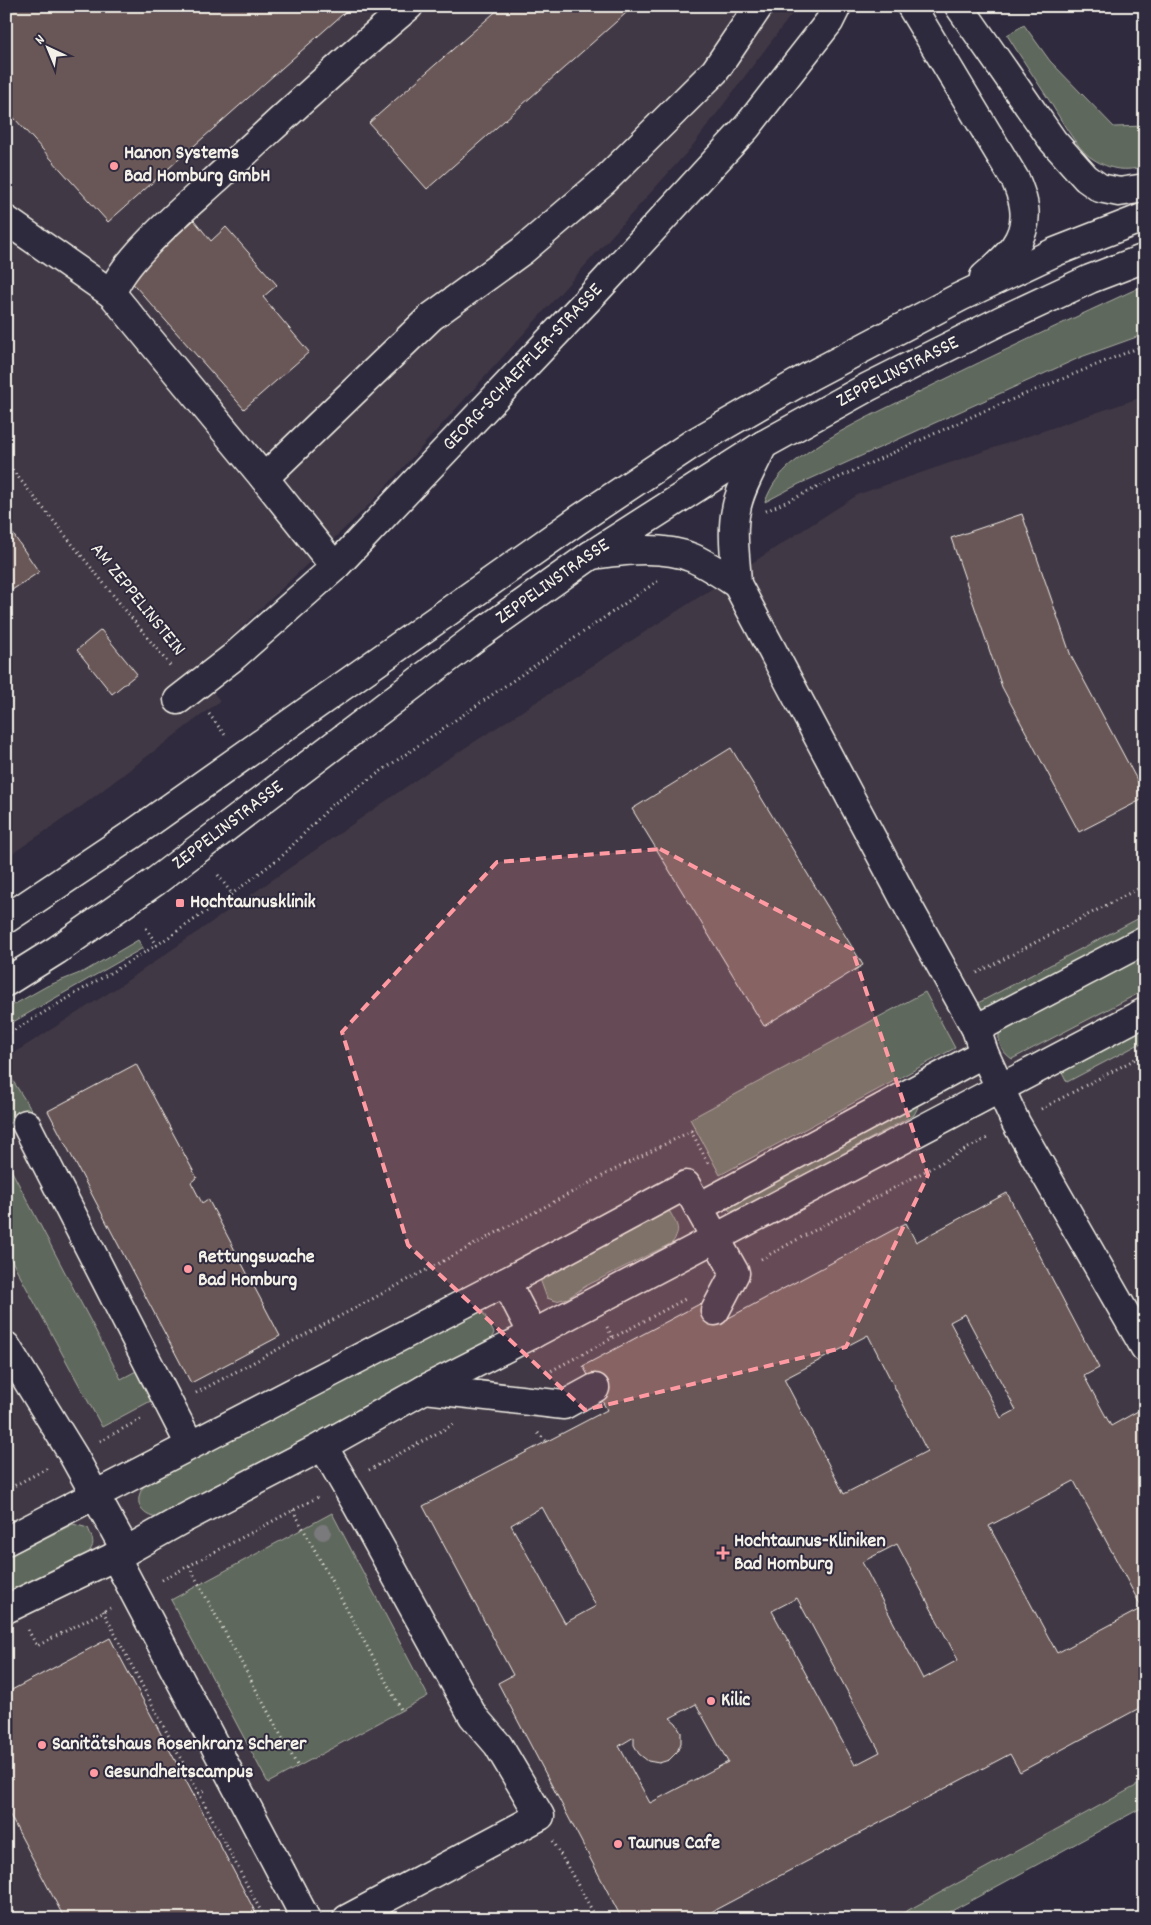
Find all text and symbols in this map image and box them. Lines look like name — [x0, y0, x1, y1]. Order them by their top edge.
north arrow — [22, 22, 72, 72]
text: N — [31, 30, 50, 50]
place label: Hanon Systems Bad Homburg GmbH — [124, 140, 270, 191]
marker: Hanon Systems Bad Homburg GmbH — [108, 160, 120, 172]
street label: GEORG-SCHAEFFLER-STRASSE — [437, 278, 610, 458]
street label: ZEPPELINSTRASSE — [832, 330, 964, 415]
street label: ZEPPELINSTRASSE — [490, 532, 616, 632]
street label: AM ZEPPELINSTEIN — [83, 537, 191, 663]
street label: ZEPPELINSTRASSE — [167, 774, 290, 877]
place label: Hochtaunusklinik — [190, 889, 316, 917]
marker: Hochtaunusklinik — [174, 897, 186, 909]
place label: Rettungswache Bad Homburg — [198, 1244, 315, 1295]
marker: Rettungswache Bad Homburg — [182, 1263, 194, 1275]
place label: Hochtaunus-Kliniken Bad Homburg — [734, 1528, 886, 1579]
marker: Hochtaunus-Kliniken Bad Homburg — [716, 1546, 730, 1560]
place label: Kilic — [721, 1687, 750, 1715]
marker: Kilic — [705, 1695, 717, 1707]
place label: Sanitätshaus Rosenkranz Scherer — [52, 1731, 307, 1759]
marker: Sanitätshaus Rosenkranz Scherer — [36, 1739, 48, 1751]
place label: Gesundheitscampus — [104, 1759, 253, 1787]
marker: Gesundheitscampus — [88, 1767, 100, 1779]
place label: Taunus Cafe — [628, 1830, 720, 1858]
marker: Taunus Cafe — [612, 1838, 624, 1850]

